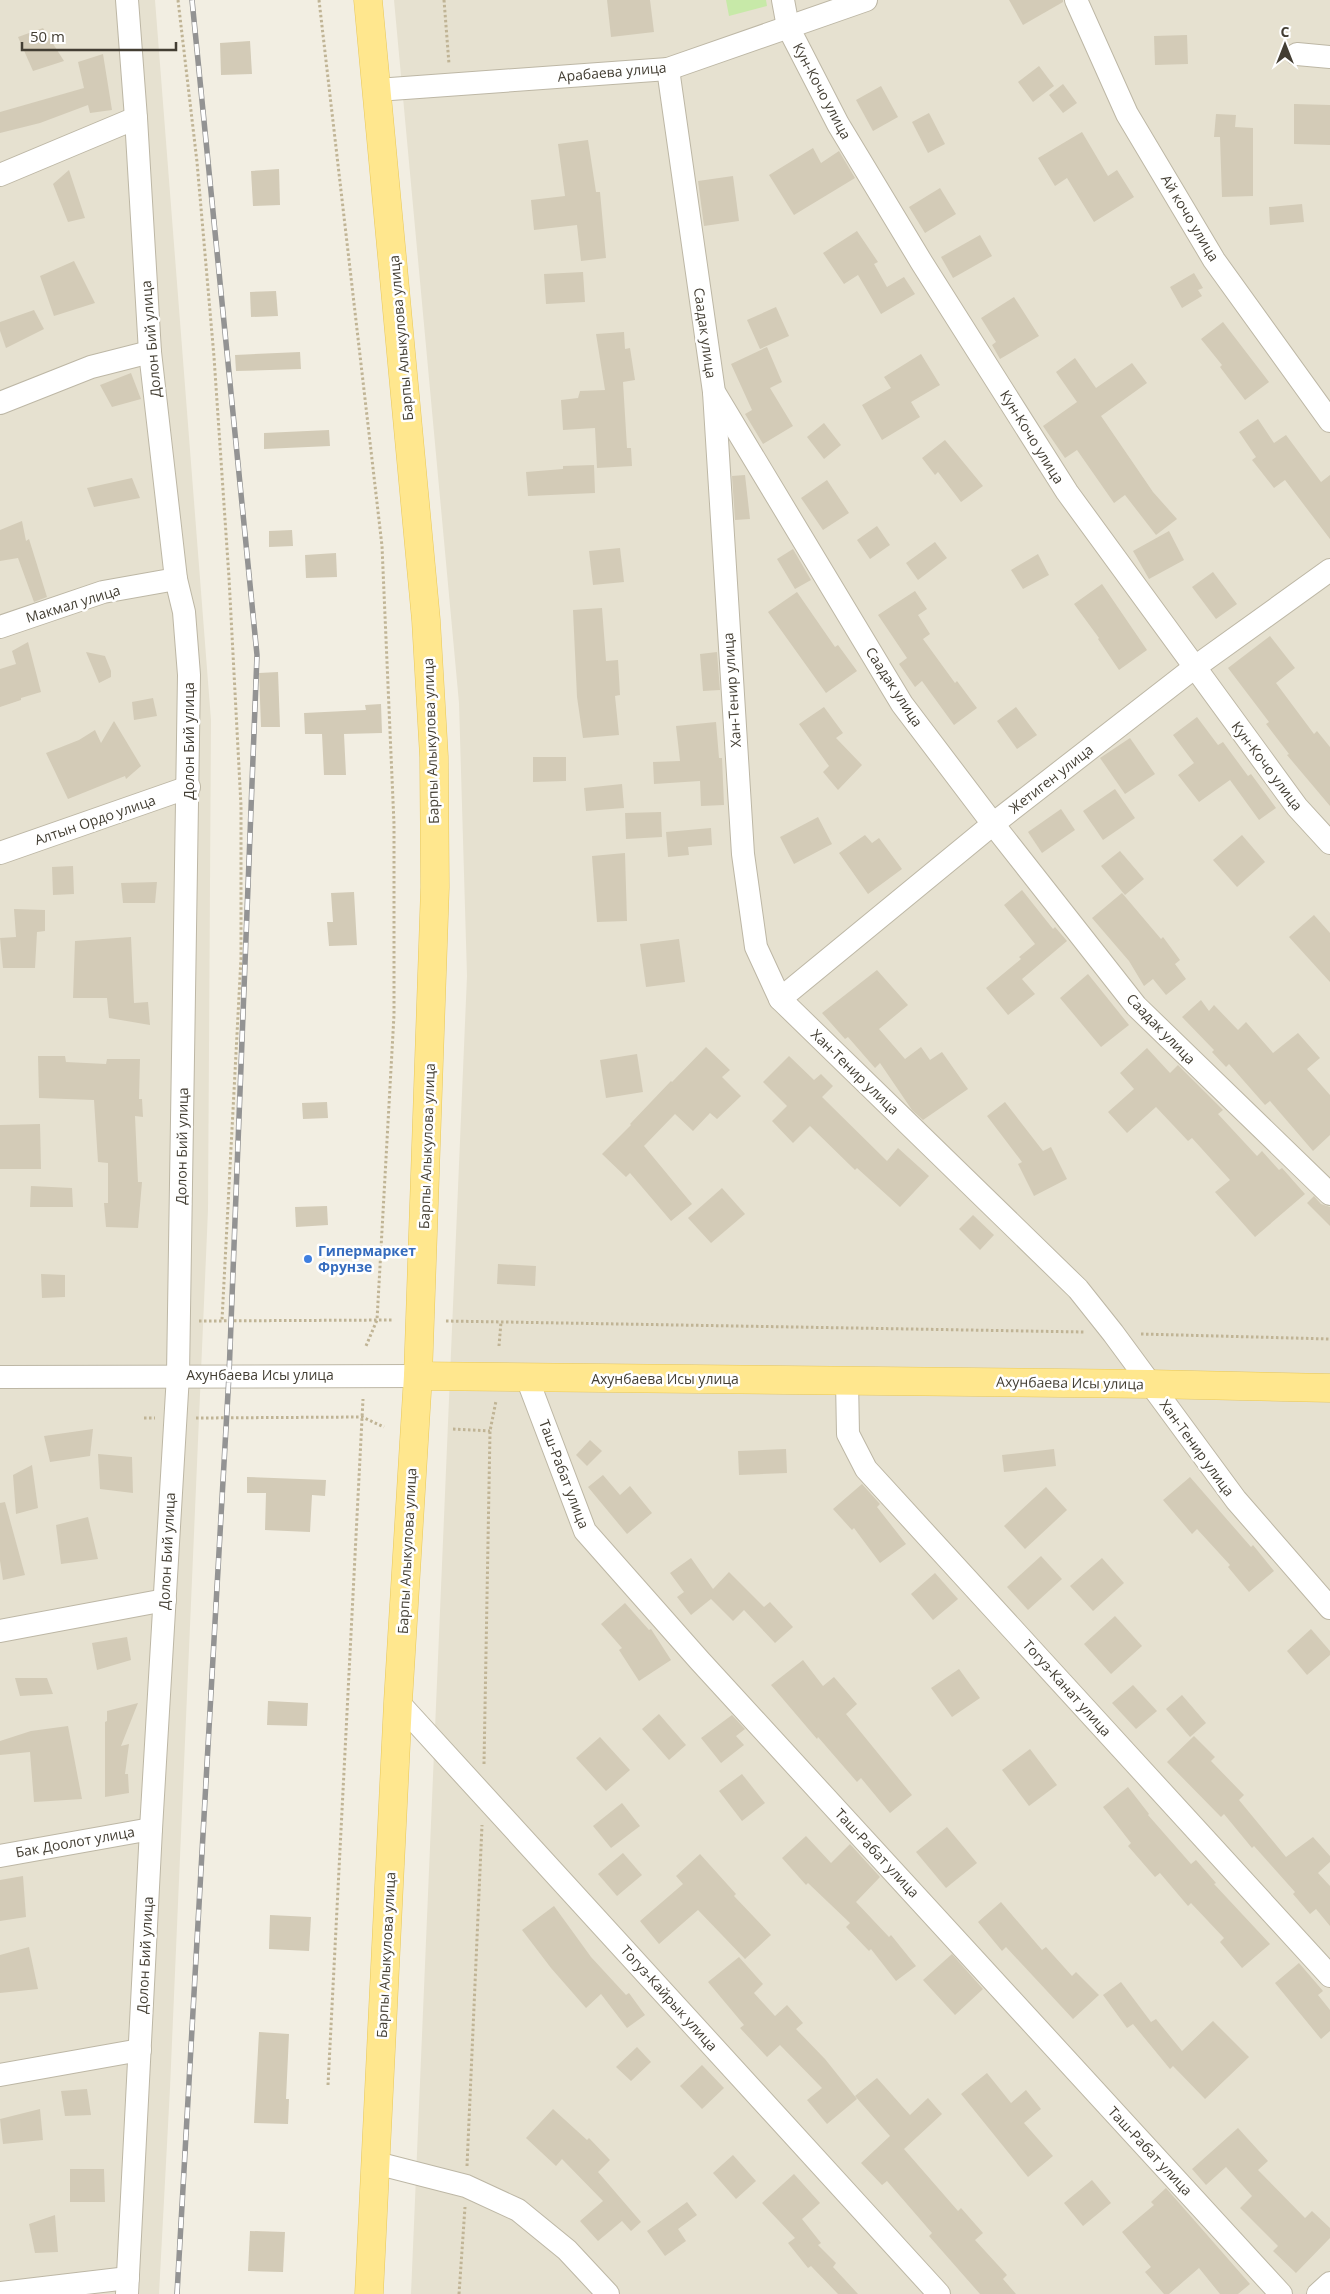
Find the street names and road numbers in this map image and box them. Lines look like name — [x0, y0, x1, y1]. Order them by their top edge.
street label: Кун-Кочо улица — [789, 39, 856, 142]
street label: Арабаева улица — [557, 57, 667, 86]
street label: Ай кочо улица — [1157, 171, 1224, 265]
street label: Барпы Алыкулова улица — [384, 254, 417, 422]
street label: Долон Бий улица — [136, 280, 165, 398]
street label: Саадак улица — [690, 286, 721, 380]
street label: Кун-Кочо улица — [996, 386, 1069, 487]
street label: Макмал улица — [23, 580, 122, 627]
street label: Хан-Тенир улица — [718, 632, 745, 748]
street label: Саадак улица — [862, 643, 927, 730]
street label: Барпы Алыкулова улица — [418, 658, 443, 824]
street label: Долон Бий улица — [179, 682, 198, 800]
street label: Кун-Кочо улица — [1228, 717, 1307, 814]
street label: Жетиген улица — [1005, 740, 1097, 817]
street label: Алтын Ордо улица — [32, 790, 158, 849]
street label: Саадак улица — [1123, 989, 1200, 1068]
street label: Хан-Тенир улица — [807, 1025, 903, 1118]
street label: Барпы Алыкулова улица — [414, 1063, 439, 1229]
street label: Долон Бий улица — [171, 1087, 192, 1205]
street label: Ахунбаева Исы улица — [186, 1365, 334, 1384]
street label: Ахунбаева Исы улица — [591, 1369, 739, 1388]
street label: Ахунбаева Исы улица — [996, 1372, 1144, 1393]
street label: Хан-Тенир улица — [1156, 1396, 1239, 1500]
street label: Таш-Рабат улица — [535, 1417, 594, 1531]
street label: Барпы Алыкулова улица — [393, 1467, 420, 1634]
street label: Долон Бий улица — [154, 1492, 179, 1610]
street label: Тогуз-Канат улица — [1019, 1635, 1116, 1740]
street label: Таш-Рабат улица — [831, 1804, 924, 1901]
street label: Бак Доолот улица — [14, 1822, 136, 1861]
street label: Барпы Алыкулова улица — [372, 1871, 399, 2038]
street label: Долон Бий улица — [132, 1896, 157, 2014]
street label: Тогуз-Кайрык улица — [617, 1941, 722, 2055]
street label: Таш-Рабат улица — [1104, 2102, 1197, 2199]

